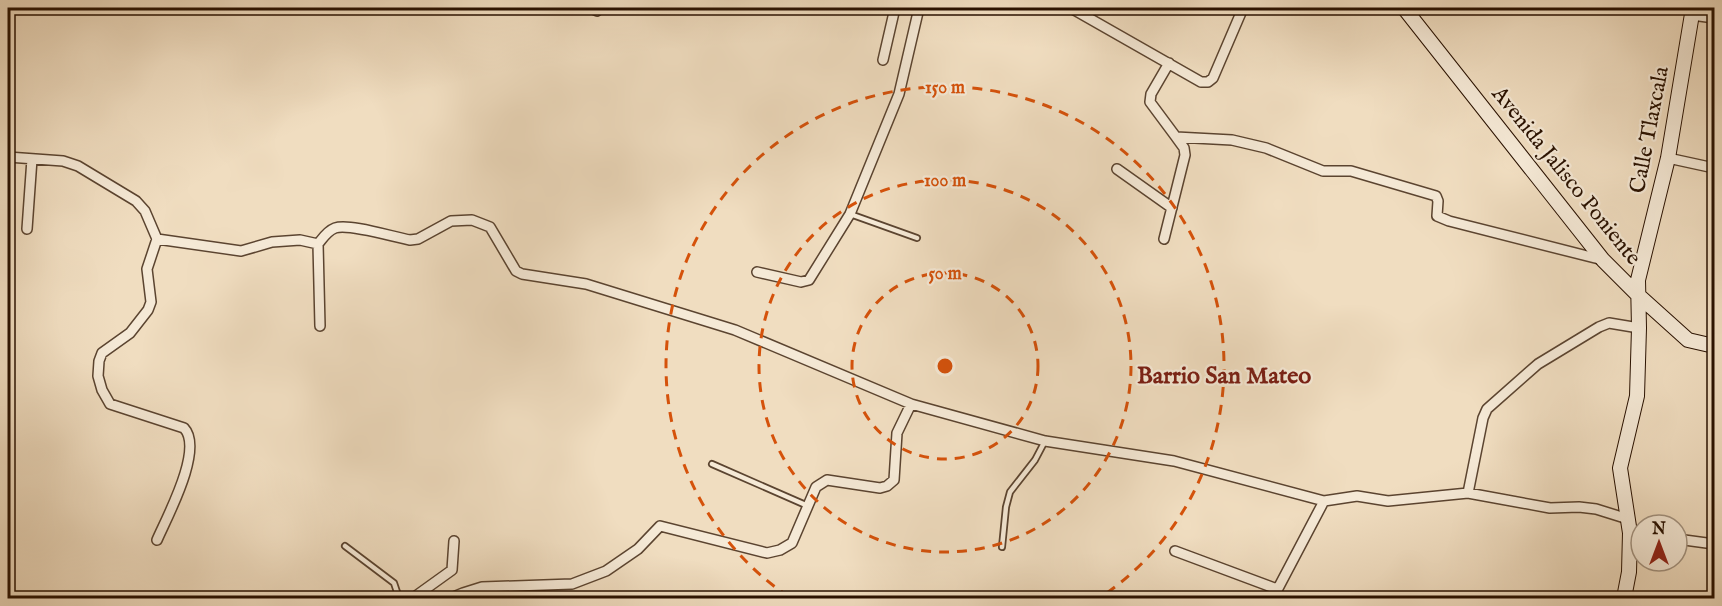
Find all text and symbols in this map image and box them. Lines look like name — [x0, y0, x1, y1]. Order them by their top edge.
street label: Calle Tlaxcala — [1624, 64, 1676, 196]
text: 150 m — [925, 77, 965, 100]
street label: Avenida Jalisco Poniente — [1485, 80, 1647, 271]
text: 100 m — [924, 170, 966, 193]
text: 50 m — [928, 263, 962, 286]
centre of rings — [935, 356, 955, 376]
district label: Barrio San Mateo — [1137, 361, 1311, 392]
north arrow — [1629, 513, 1689, 573]
text: N — [1651, 520, 1666, 540]

